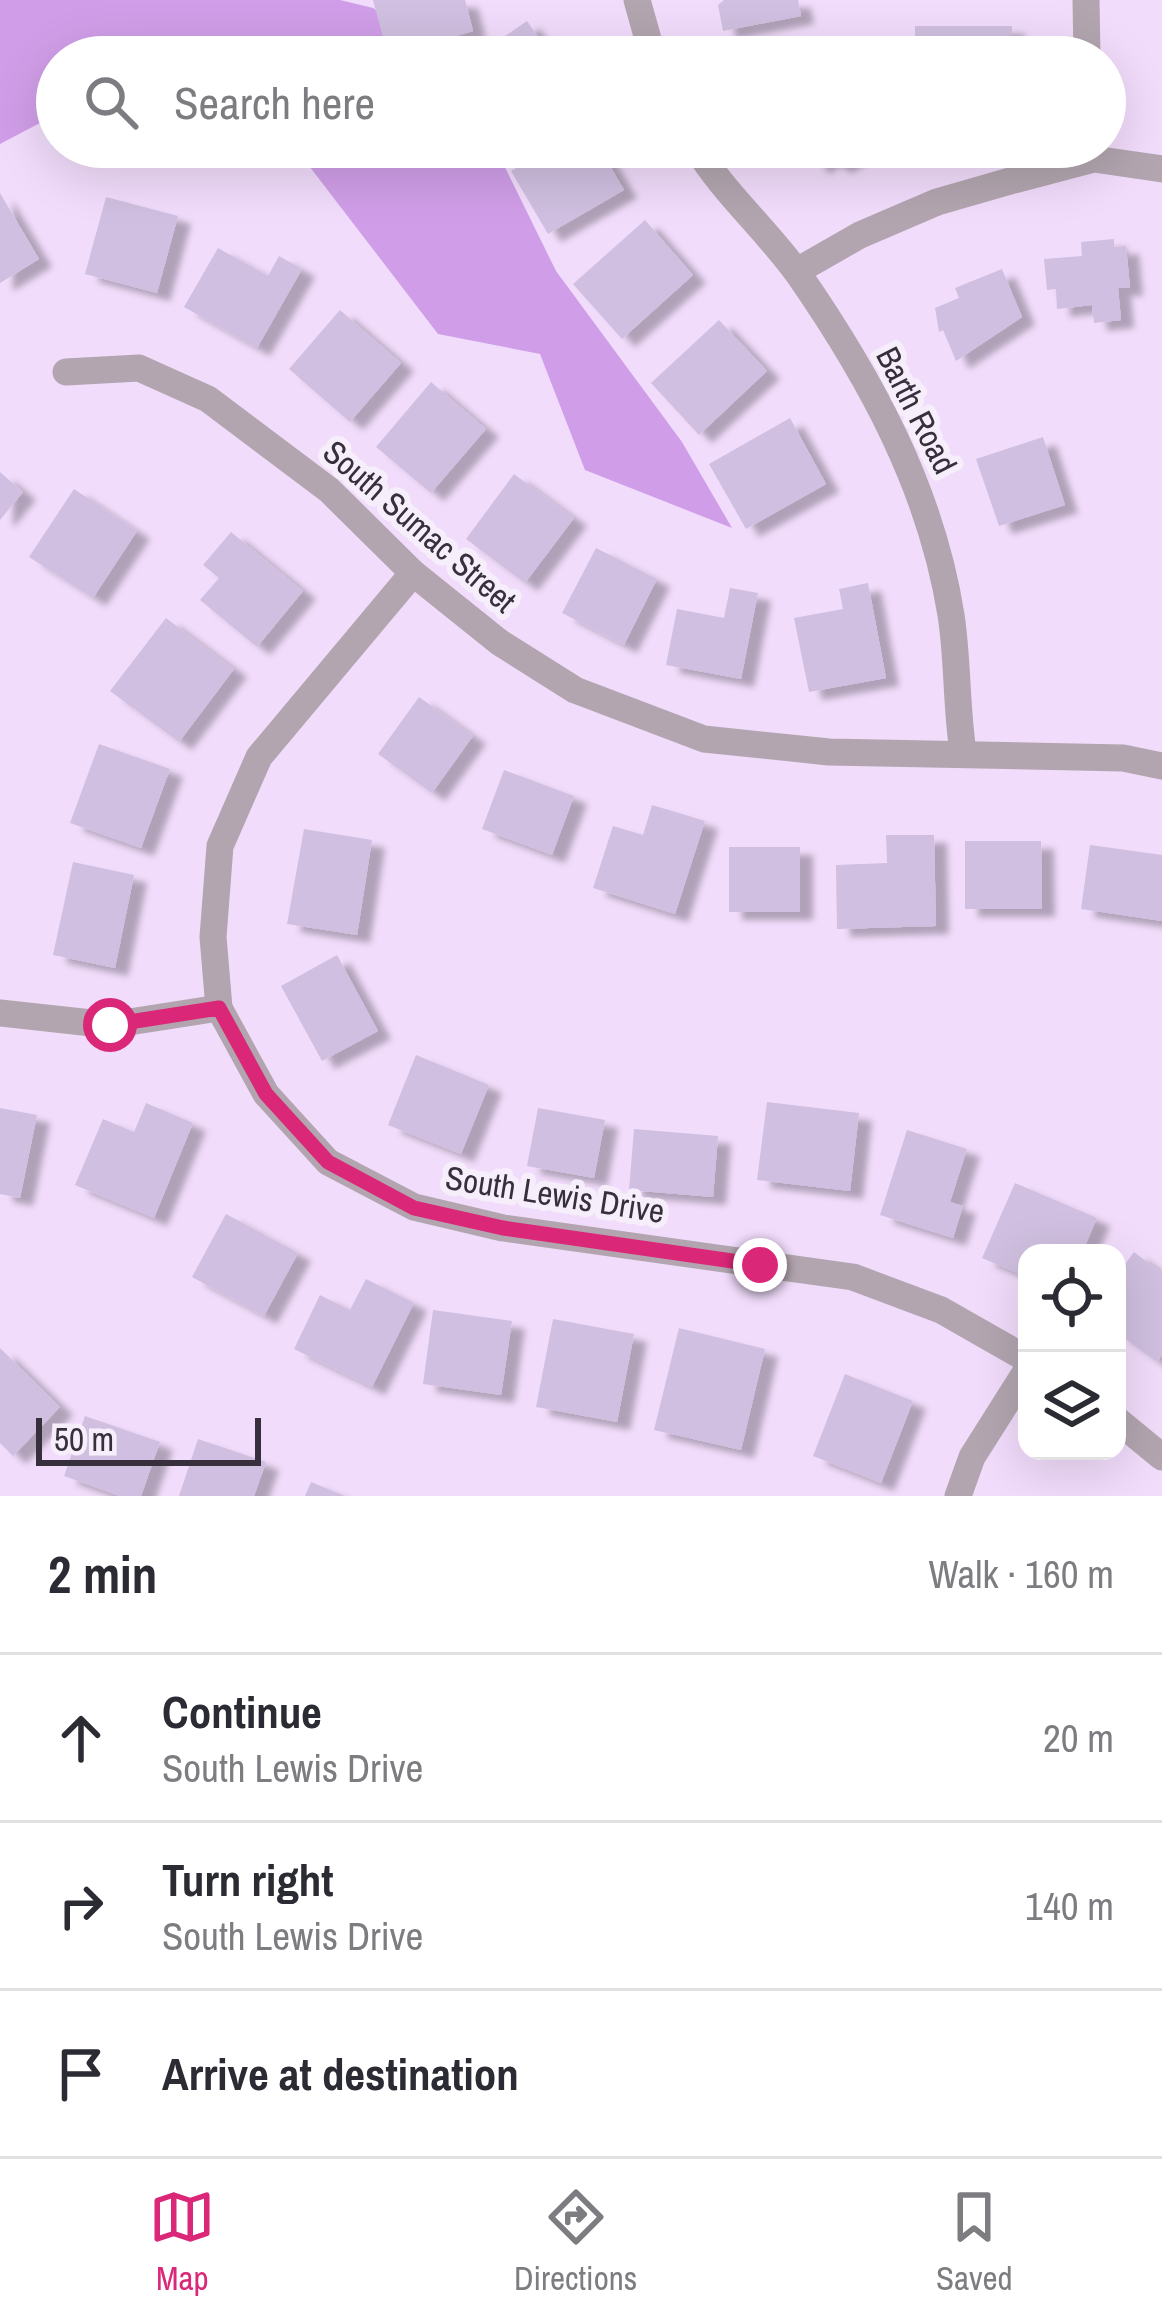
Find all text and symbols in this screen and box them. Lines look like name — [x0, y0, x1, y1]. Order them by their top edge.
search box — [36, 36, 1126, 168]
icon: search — [78, 69, 144, 135]
text: Search here — [174, 72, 375, 133]
street label: Barth Road — [866, 339, 968, 481]
street label: South Sumac Street — [314, 430, 526, 622]
route start — [83, 998, 137, 1052]
street label: South Lewis Drive — [442, 1155, 668, 1233]
route end — [733, 1238, 787, 1292]
map controls — [1018, 1244, 1126, 1460]
button: locate — [1018, 1244, 1126, 1352]
button: layers — [1018, 1352, 1126, 1460]
scale bar — [36, 1412, 261, 1465]
text: 50 m — [54, 1417, 114, 1461]
text: 2 min — [48, 1540, 157, 1609]
text: Walk · 160 m — [929, 1548, 1114, 1600]
text: Continue — [162, 1681, 322, 1742]
icon: ahead — [48, 1705, 114, 1771]
text: 20 m — [1043, 1712, 1114, 1764]
text: South Lewis Drive — [162, 1742, 423, 1794]
text: Turn right — [162, 1849, 334, 1910]
icon: right — [48, 1873, 114, 1939]
text: 140 m — [1025, 1880, 1114, 1932]
text: South Lewis Drive — [162, 1910, 423, 1962]
icon: arrive — [48, 2041, 114, 2107]
text: Arrive at destination — [162, 2043, 519, 2104]
tab: Map — [149, 2184, 215, 2300]
tab: Directions — [514, 2184, 637, 2300]
tab: Saved — [936, 2184, 1013, 2300]

